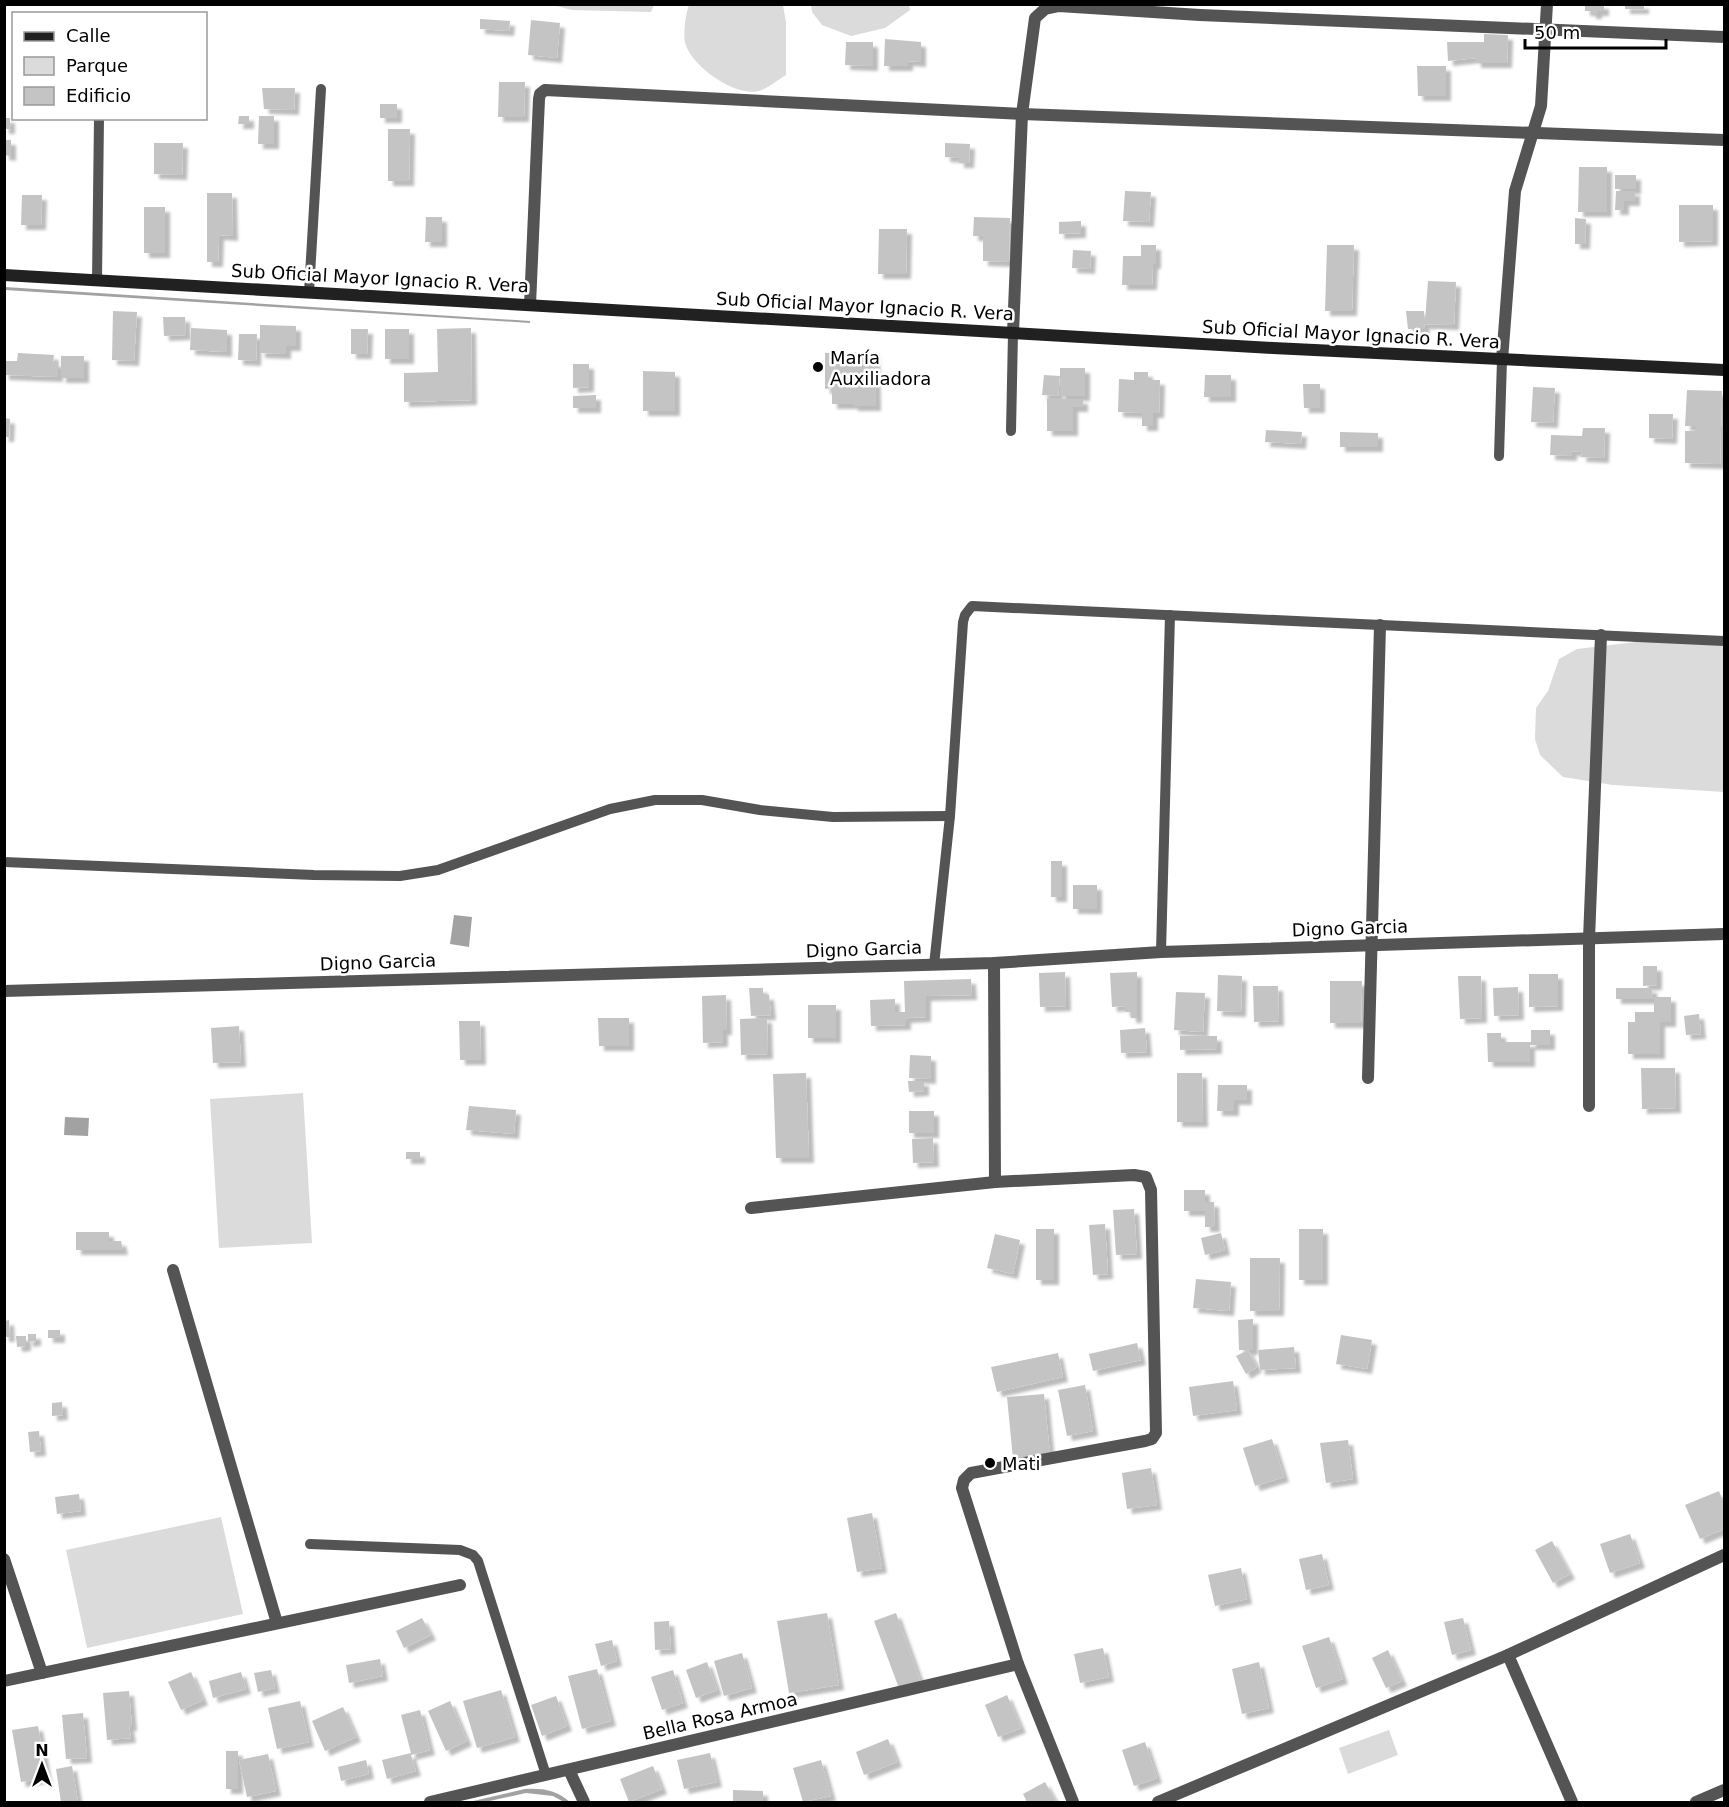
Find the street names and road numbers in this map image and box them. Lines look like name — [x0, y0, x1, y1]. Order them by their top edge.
street label: Sub Oficial Mayor Ignacio R. Vera — [231, 260, 529, 296]
street label: Sub Oficial Mayor Ignacio R. Vera — [716, 288, 1014, 324]
street label: Sub Oficial Mayor Ignacio R. Vera — [1202, 316, 1500, 352]
street label: Digno Garcia — [1291, 915, 1409, 941]
street label: Digno Garcia — [805, 936, 923, 962]
street label: Digno Garcia — [319, 949, 437, 975]
street label: Bella Rosa Armoa — [641, 1688, 799, 1744]

